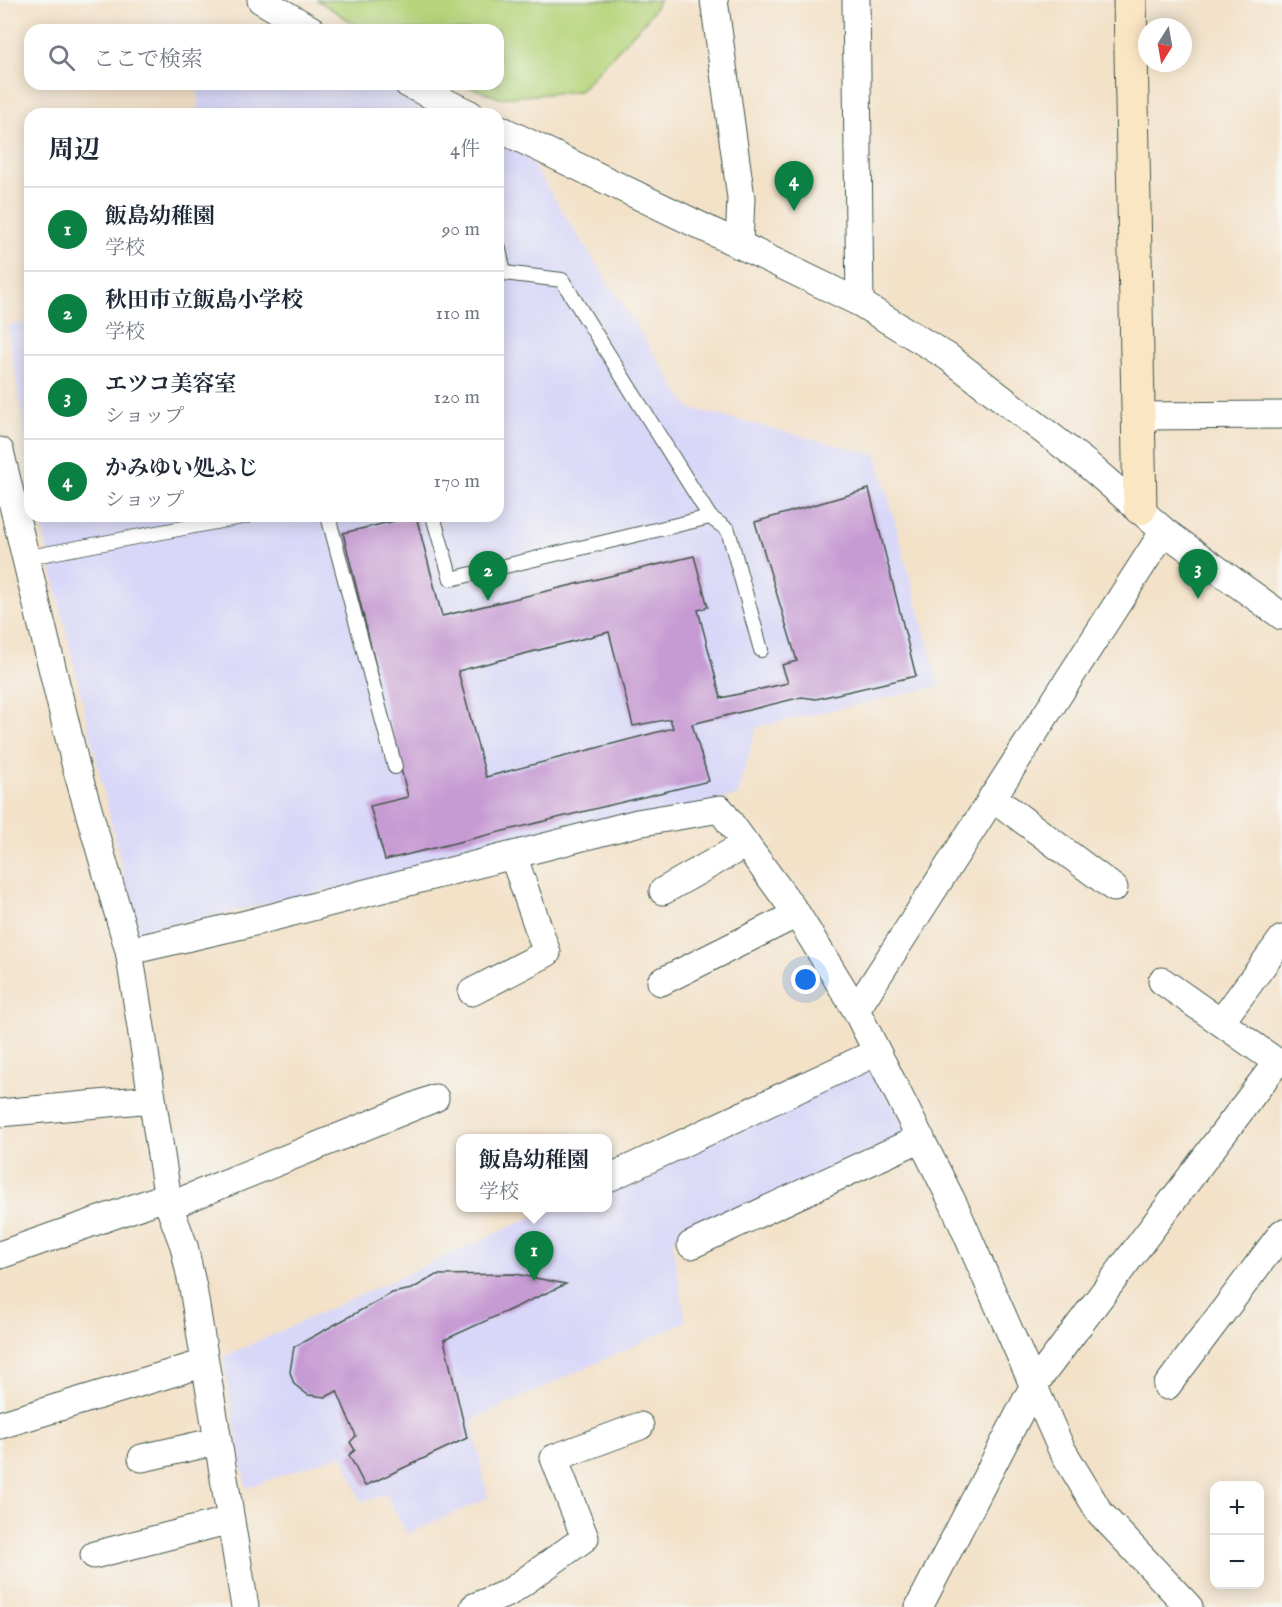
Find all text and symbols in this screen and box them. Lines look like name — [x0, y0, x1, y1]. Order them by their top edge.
north arrow — [1138, 18, 1192, 72]
search box — [24, 24, 504, 90]
icon: search — [45, 41, 78, 74]
text: ここで検索 — [93, 46, 203, 74]
text: 周辺 — [48, 134, 100, 167]
text: 4件 — [450, 137, 480, 162]
pin: 4 — [774, 162, 814, 211]
text: 飯島幼稚園 — [105, 203, 215, 231]
text: 1 — [64, 217, 71, 242]
text: 90 m — [442, 217, 480, 242]
text: 学校 — [105, 236, 145, 261]
text: 秋田市立飯島小学校 — [105, 287, 303, 315]
text: 2 — [63, 301, 72, 326]
text: 110 m — [436, 301, 480, 326]
text: 学校 — [105, 320, 145, 345]
text: エツコ美容室 — [105, 371, 237, 399]
text: 3 — [64, 385, 71, 410]
text: 120 m — [434, 385, 480, 410]
text: ショップ — [105, 404, 185, 429]
text: かみゆい処ふじ — [105, 455, 259, 483]
text: 4 — [63, 469, 72, 494]
text: 170 m — [434, 469, 480, 494]
text: ショップ — [105, 488, 185, 513]
pin: 3 — [1178, 550, 1218, 599]
pin: 2 — [468, 552, 508, 601]
your location — [791, 965, 820, 994]
popup — [456, 1134, 612, 1212]
text: 飯島幼稚園 — [479, 1147, 589, 1175]
text: 学校 — [479, 1180, 519, 1205]
pin: 1 — [514, 1232, 554, 1281]
map controls — [1210, 1481, 1264, 1589]
button: + — [1210, 1481, 1264, 1535]
button: − — [1210, 1535, 1264, 1589]

